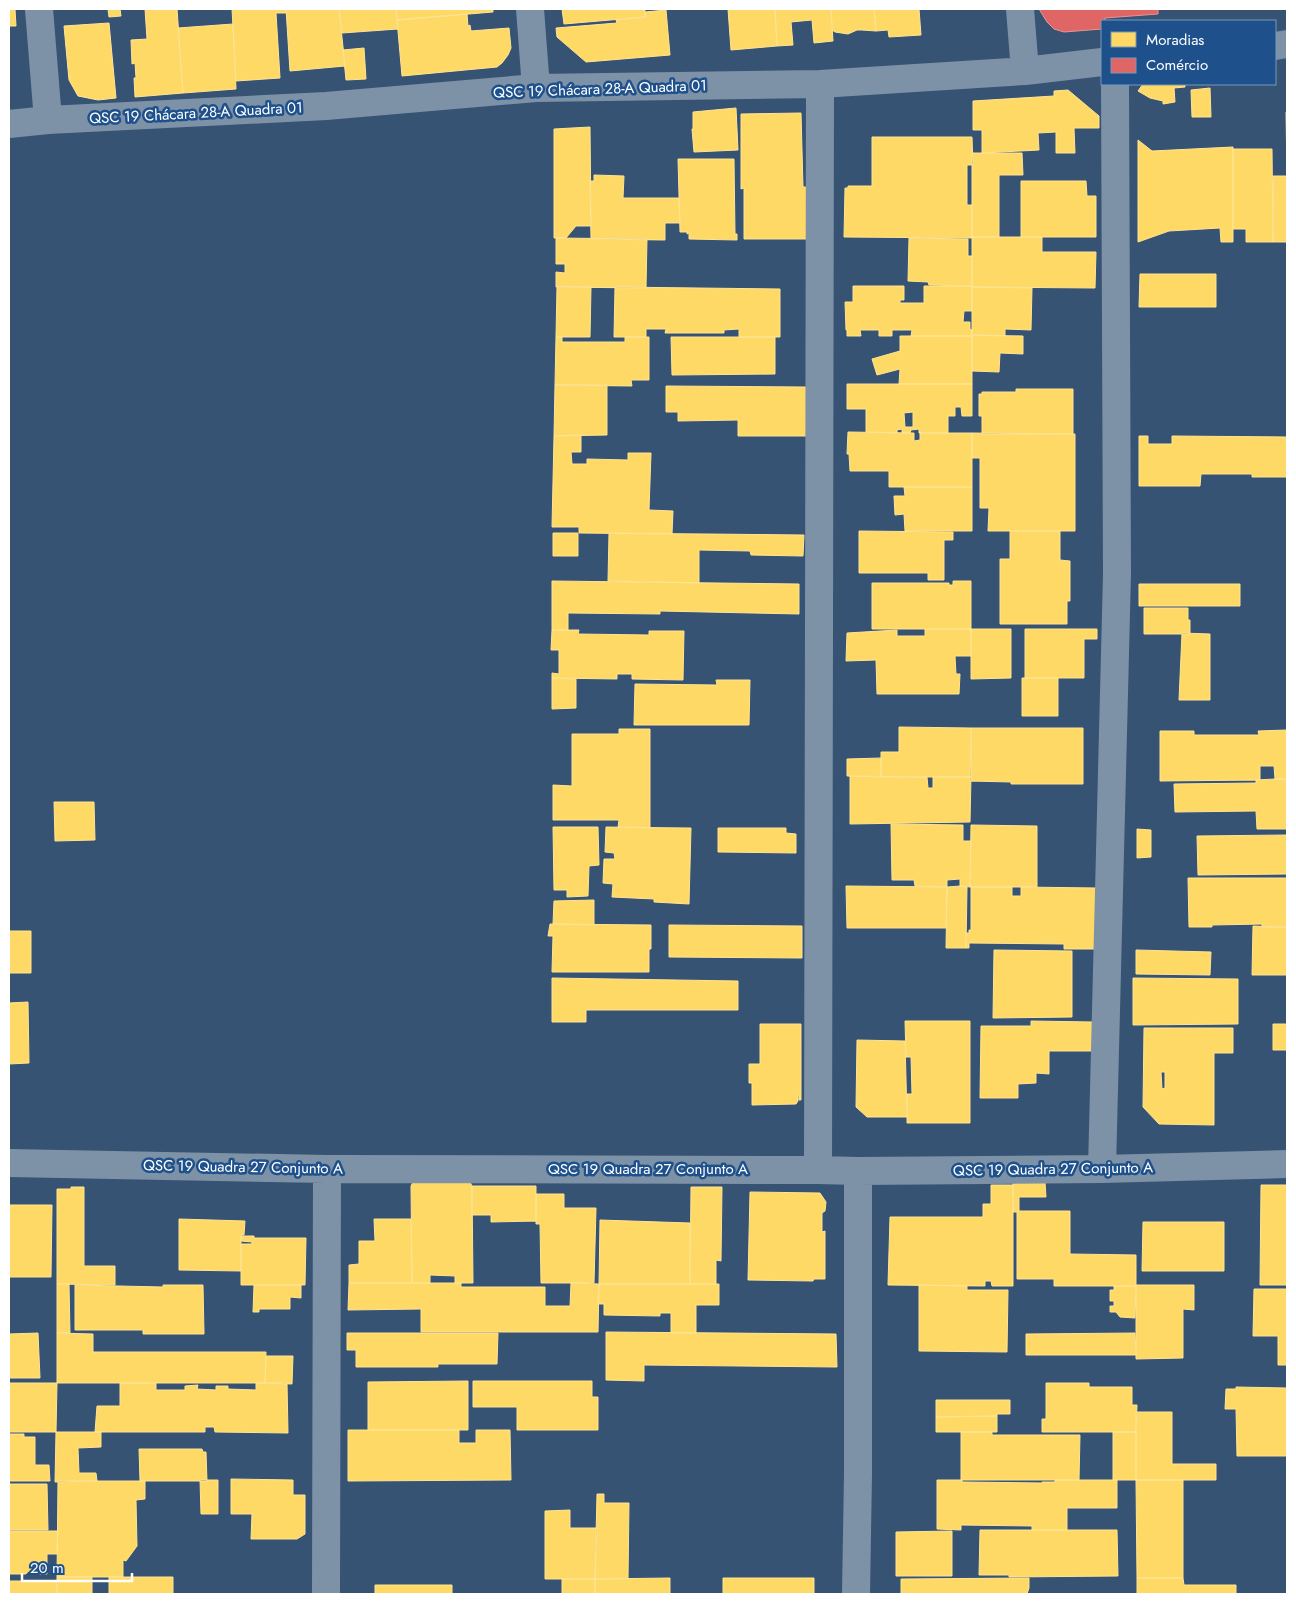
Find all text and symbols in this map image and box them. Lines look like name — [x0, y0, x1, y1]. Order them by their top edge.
legend — [1101, 20, 1276, 85]
text: Moradias — [1146, 29, 1204, 51]
text: Comércio — [1146, 54, 1208, 76]
street label: QSC 19 Chácara 28-A Quadra 01 — [493, 74, 707, 104]
street label: QSC 19 Chácara 28-A Quadra 01 — [89, 96, 303, 130]
street label: QSC 19 Quadra 27 Conjunto A — [143, 1154, 343, 1180]
street label: QSC 19 Quadra 27 Conjunto A — [953, 1156, 1153, 1182]
street label: QSC 19 Quadra 27 Conjunto A — [548, 1158, 748, 1180]
scale bar — [22, 1550, 132, 1582]
text: 20 m — [30, 1557, 64, 1579]

